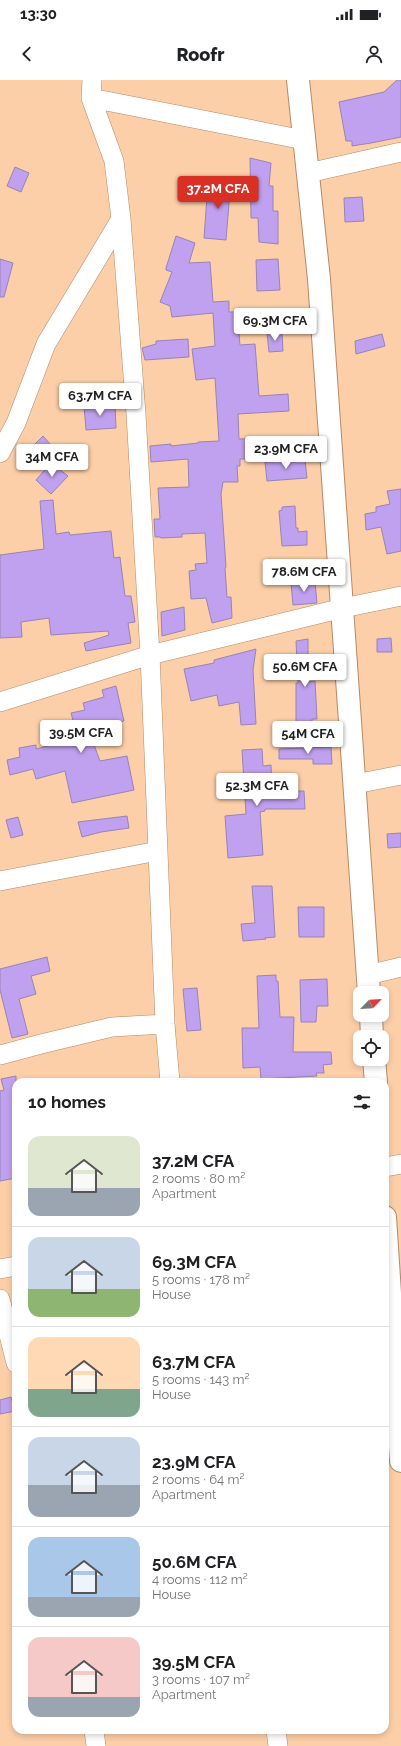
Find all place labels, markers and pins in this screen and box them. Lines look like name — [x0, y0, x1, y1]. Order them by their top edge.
pin: 37.2M CFA — [172, 176, 264, 210]
pin: 69.3M CFA — [229, 308, 321, 342]
pin: 63.7M CFA — [54, 383, 146, 417]
pin: 23.9M CFA — [240, 436, 332, 470]
pin: 34M CFA — [15, 444, 89, 478]
pin: 78.6M CFA — [258, 559, 350, 593]
pin: 50.6M CFA — [259, 654, 351, 688]
pin: 39.5M CFA — [35, 720, 127, 754]
pin: 54M CFA — [271, 721, 345, 755]
pin: 52.3M CFA — [211, 773, 303, 807]

